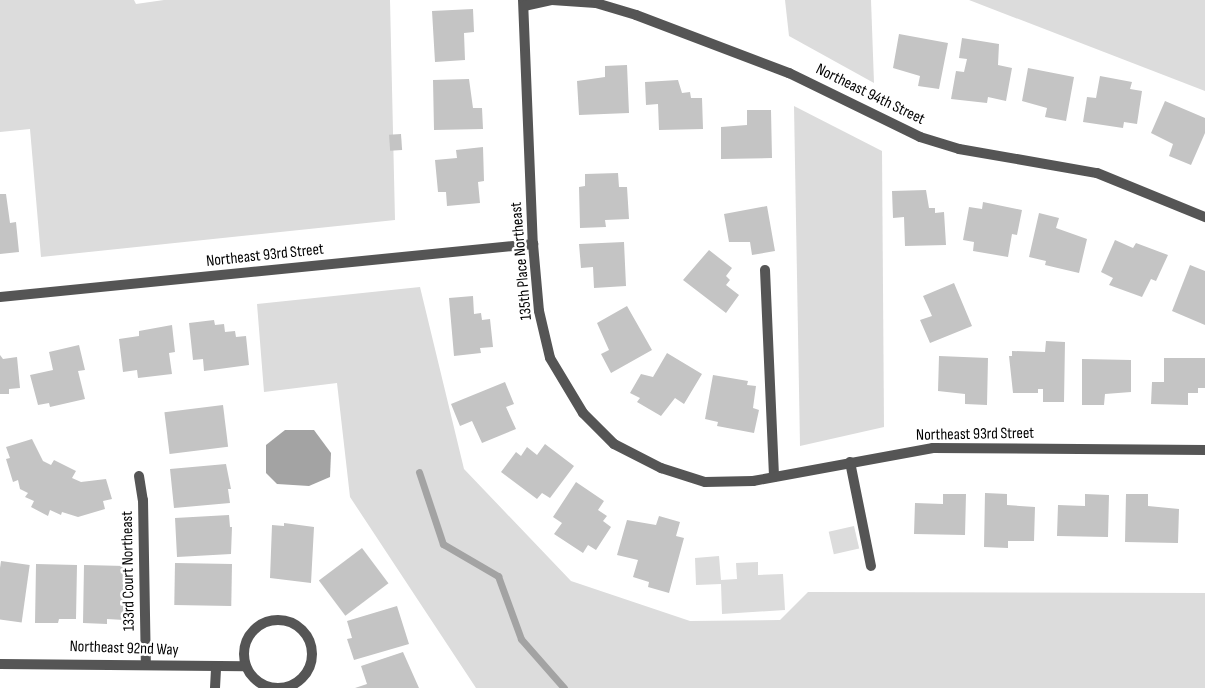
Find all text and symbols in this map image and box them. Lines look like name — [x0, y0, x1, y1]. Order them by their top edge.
street label: Northeast 94th Street — [812, 60, 928, 130]
street label: 135th Place Northeast — [507, 201, 537, 321]
street label: Northeast 93rd Street — [205, 240, 325, 272]
street label: Northeast 93rd Street — [916, 424, 1034, 446]
street label: 133rd Court Northeast — [118, 511, 140, 631]
street label: Northeast 92nd Way — [69, 638, 179, 660]

